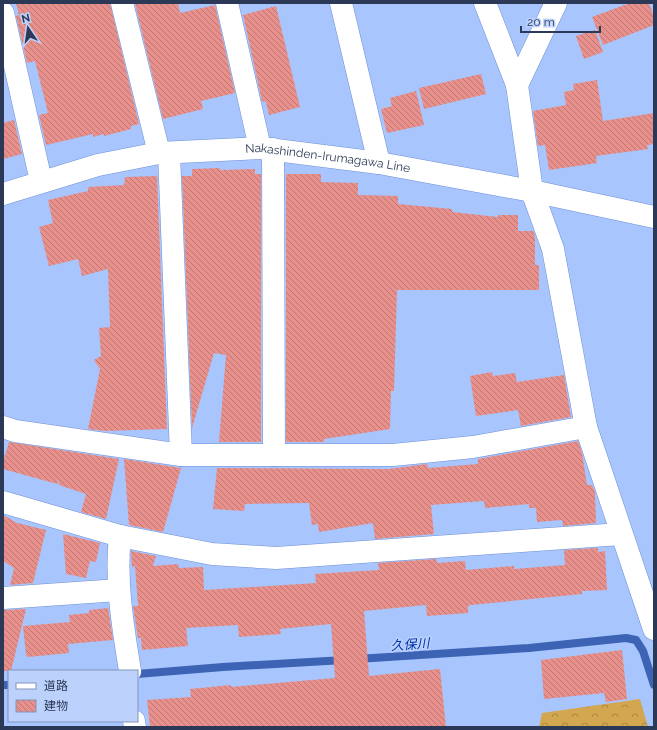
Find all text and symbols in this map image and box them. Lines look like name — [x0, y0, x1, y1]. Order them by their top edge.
north arrow — [8, 8, 48, 48]
scale bar — [521, 8, 600, 34]
text: N — [20, 11, 31, 26]
text: 20 m — [527, 15, 555, 29]
street label: Nakashinden-Irumagawa Line — [245, 141, 411, 176]
water label: 久保川 — [390, 636, 432, 653]
legend — [8, 670, 138, 722]
text: 道路 — [44, 679, 68, 693]
text: 建物 — [44, 699, 68, 713]

